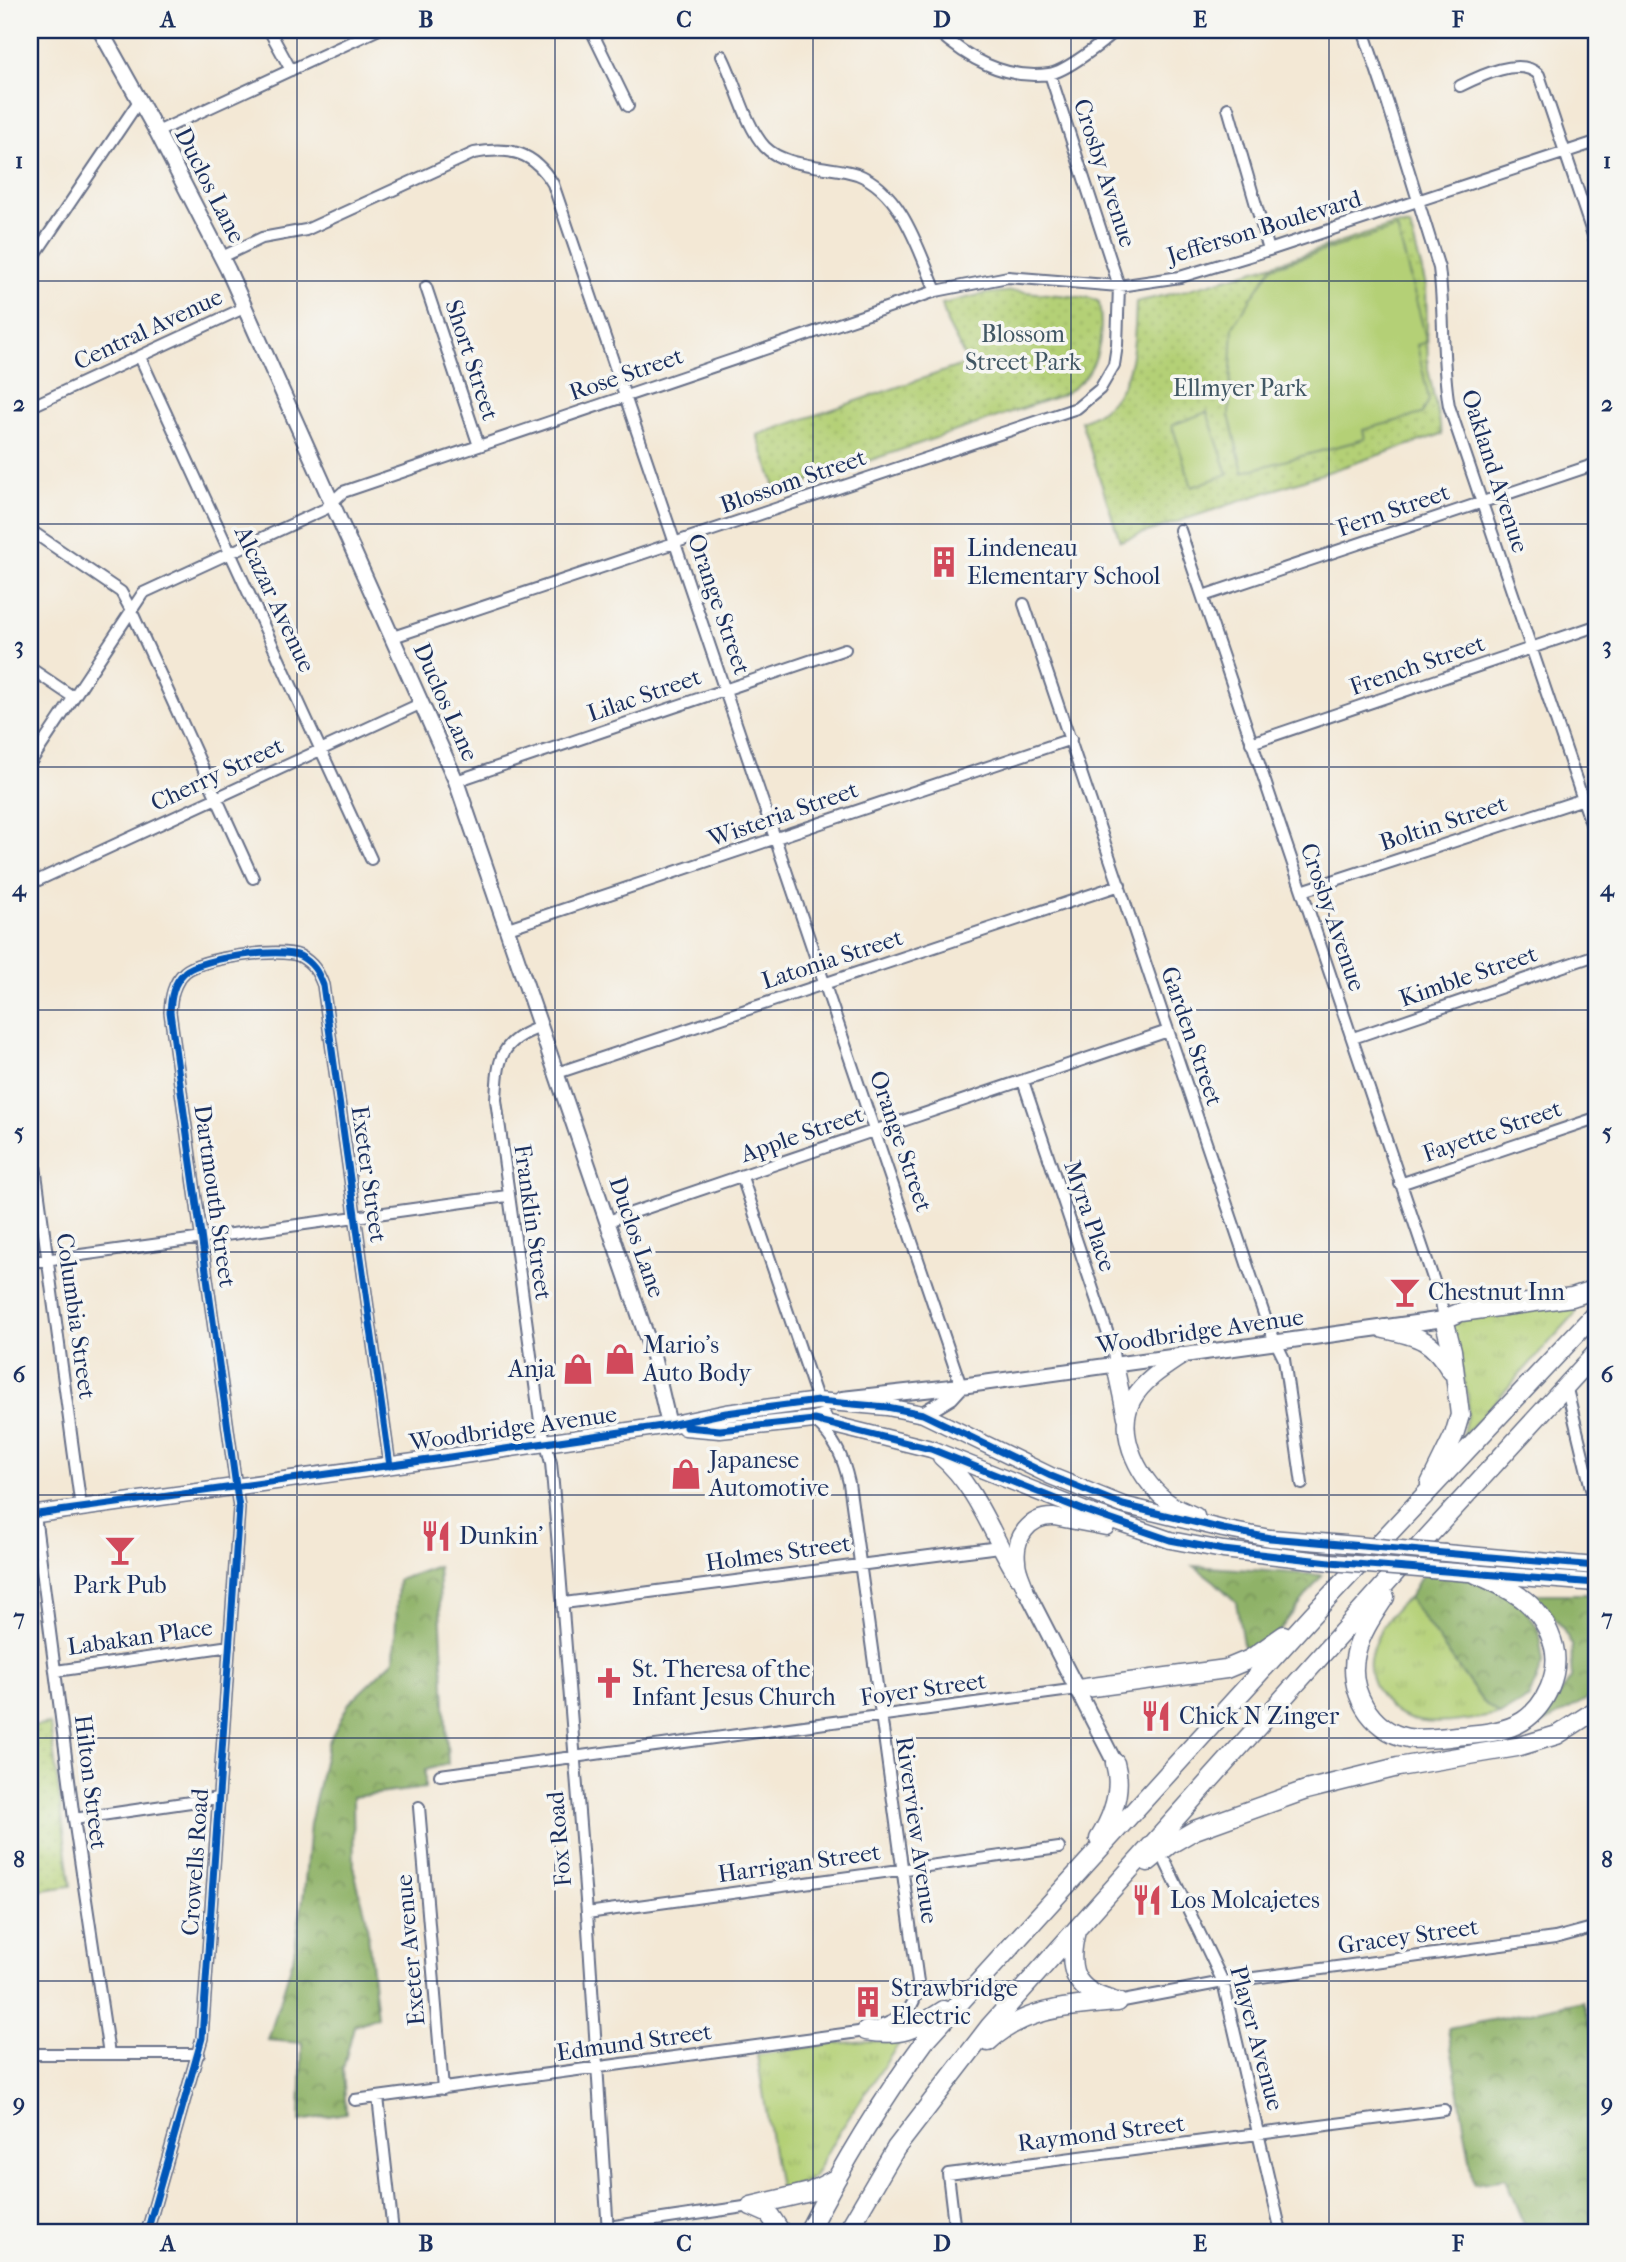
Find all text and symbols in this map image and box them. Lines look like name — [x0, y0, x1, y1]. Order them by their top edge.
text: A — [159, 6, 177, 33]
text: B — [419, 6, 434, 33]
text: C — [676, 6, 692, 33]
text: D — [933, 6, 951, 33]
text: E — [1193, 6, 1207, 33]
text: F — [1451, 6, 1465, 33]
street label: Crosby Avenue — [1068, 95, 1142, 251]
street label: Duclos Lane — [169, 122, 251, 248]
text: 1 — [15, 147, 23, 174]
text: 1 — [1603, 147, 1611, 174]
street label: Jefferson Boulevard — [1162, 184, 1365, 270]
street label: Central Avenue — [69, 282, 227, 376]
street label: Short Street — [439, 296, 505, 424]
park label: Blossom Street Park — [965, 320, 1082, 376]
street label: Rose Street — [565, 341, 687, 407]
park label: Ellmyer Park — [1173, 374, 1308, 402]
street label: Oakland Avenue — [1455, 386, 1535, 556]
text: 2 — [13, 390, 25, 417]
text: 2 — [1601, 390, 1613, 417]
street label: Blossom Street — [716, 443, 870, 519]
street label: Fern Street — [1333, 478, 1453, 542]
street label: Alcazar Avenue — [228, 520, 321, 677]
street label: Orange Street — [682, 530, 756, 679]
place label: Lindeneau Elementary School — [967, 534, 1161, 590]
building icon: Lindeneau Elementary School — [927, 545, 961, 579]
street label: French Street — [1346, 629, 1489, 701]
text: 3 — [14, 632, 24, 659]
text: 3 — [1602, 632, 1612, 659]
street label: Duclos Lane — [408, 639, 485, 765]
street label: Lilac Street — [583, 662, 705, 728]
street label: Cherry Street — [146, 731, 288, 817]
street label: Wisteria Street — [703, 775, 862, 853]
street label: Boltin Street — [1376, 789, 1511, 857]
street label: Crosby Avenue — [1295, 839, 1371, 995]
text: 4 — [11, 875, 27, 902]
text: 4 — [1599, 875, 1615, 902]
street label: Latonia Street — [758, 923, 907, 995]
street label: Kimble Street — [1396, 939, 1541, 1013]
street label: Garden Street — [1155, 963, 1229, 1110]
street label: Orange Street — [864, 1067, 938, 1216]
street label: Fayette Street — [1419, 1094, 1566, 1168]
street label: Apple Street — [736, 1100, 868, 1168]
street label: Dartmouth Street — [188, 1103, 242, 1290]
street label: Exeter Street — [346, 1104, 393, 1245]
text: 5 — [14, 1118, 24, 1145]
text: 5 — [1602, 1118, 1612, 1145]
street label: Franklin Street — [508, 1143, 558, 1302]
street label: Myra Place — [1058, 1157, 1122, 1275]
street label: Duclos Lane — [603, 1173, 671, 1301]
street label: Columbia Street — [51, 1231, 102, 1401]
bar icon: Chestnut Inn — [1388, 1275, 1422, 1309]
place label: Chestnut Inn — [1428, 1278, 1565, 1306]
street label: Woodbridge Avenue — [1093, 1303, 1306, 1360]
place label: Mario's Auto Body — [642, 1331, 752, 1387]
shop icon: Mario's Auto Body — [603, 1342, 637, 1376]
shop icon: Anja — [561, 1352, 595, 1386]
place label: Anja — [507, 1355, 556, 1383]
text: 6 — [13, 1361, 26, 1388]
text: 6 — [1601, 1361, 1614, 1388]
street label: Woodbridge Avenue — [406, 1400, 619, 1457]
place label: Japanese Automotive — [707, 1446, 829, 1502]
shop icon: Japanese Automotive — [669, 1457, 703, 1491]
restaurant icon: Dunkin' — [419, 1519, 453, 1553]
place label: Dunkin' — [459, 1522, 543, 1550]
street label: Holmes Street — [704, 1529, 853, 1577]
bar icon: Park Pub — [103, 1533, 137, 1567]
place label: Park Pub — [73, 1571, 167, 1599]
text: 7 — [12, 1604, 25, 1631]
text: 7 — [1600, 1604, 1613, 1631]
street label: Labakan Place — [66, 1613, 215, 1661]
place label: St. Theresa of the Infant Jesus Church — [632, 1655, 836, 1711]
church icon: St. Theresa of the Infant Jesus Church — [592, 1666, 626, 1700]
street label: Foyer Street — [858, 1666, 988, 1712]
restaurant icon: Chick N Zinger — [1139, 1699, 1173, 1733]
place label: Chick N Zinger — [1179, 1702, 1340, 1730]
street label: Hilton Street — [69, 1713, 113, 1851]
street label: Riverview Avenue — [890, 1735, 944, 1926]
street label: Crowells Road — [176, 1786, 214, 1937]
street label: Fox Road — [541, 1789, 577, 1888]
street label: Harrigan Street — [716, 1838, 882, 1888]
text: 8 — [13, 1846, 25, 1873]
text: 8 — [1601, 1846, 1613, 1873]
street label: Exeter Avenue — [389, 1873, 431, 2027]
restaurant icon: Los Molcajetes — [1130, 1883, 1164, 1917]
place label: Los Molcajetes — [1170, 1886, 1320, 1914]
street label: Gracey Street — [1336, 1912, 1481, 1960]
street label: Player Avenue — [1224, 1963, 1290, 2114]
place label: Strawbridge Electric — [891, 1974, 1018, 2030]
building icon: Strawbridge Electric — [851, 1985, 885, 2019]
street label: Edmund Street — [555, 2017, 714, 2067]
text: 9 — [12, 2089, 25, 2116]
text: 9 — [1600, 2089, 1613, 2116]
street label: Raymond Street — [1016, 2109, 1187, 2157]
text: A — [159, 2230, 177, 2257]
text: B — [419, 2230, 434, 2257]
text: C — [676, 2230, 692, 2257]
text: D — [933, 2230, 951, 2257]
text: E — [1193, 2230, 1207, 2257]
text: F — [1451, 2230, 1465, 2257]

